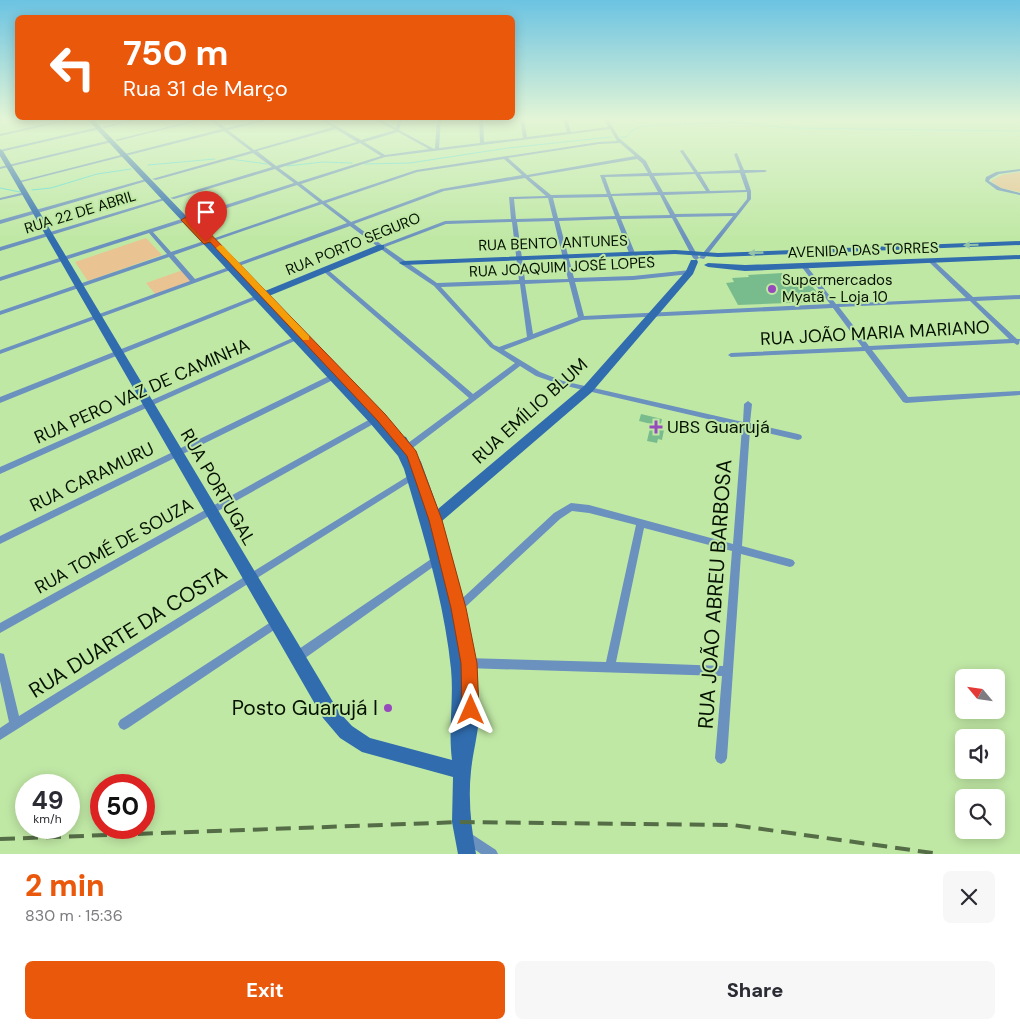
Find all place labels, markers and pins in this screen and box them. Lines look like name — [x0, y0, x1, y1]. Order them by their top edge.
pin — [185, 191, 227, 242]
place label: Supermercados Myatã - Loja 10 — [782, 270, 892, 307]
marker: Supermercados Myatã - Loja 10 — [766, 283, 778, 295]
place label: UBS Guarujá — [667, 415, 770, 439]
marker: UBS Guarujá — [649, 420, 663, 434]
place label: Posto Guarujá I — [232, 694, 378, 722]
marker: Posto Guarujá I — [382, 702, 394, 714]

